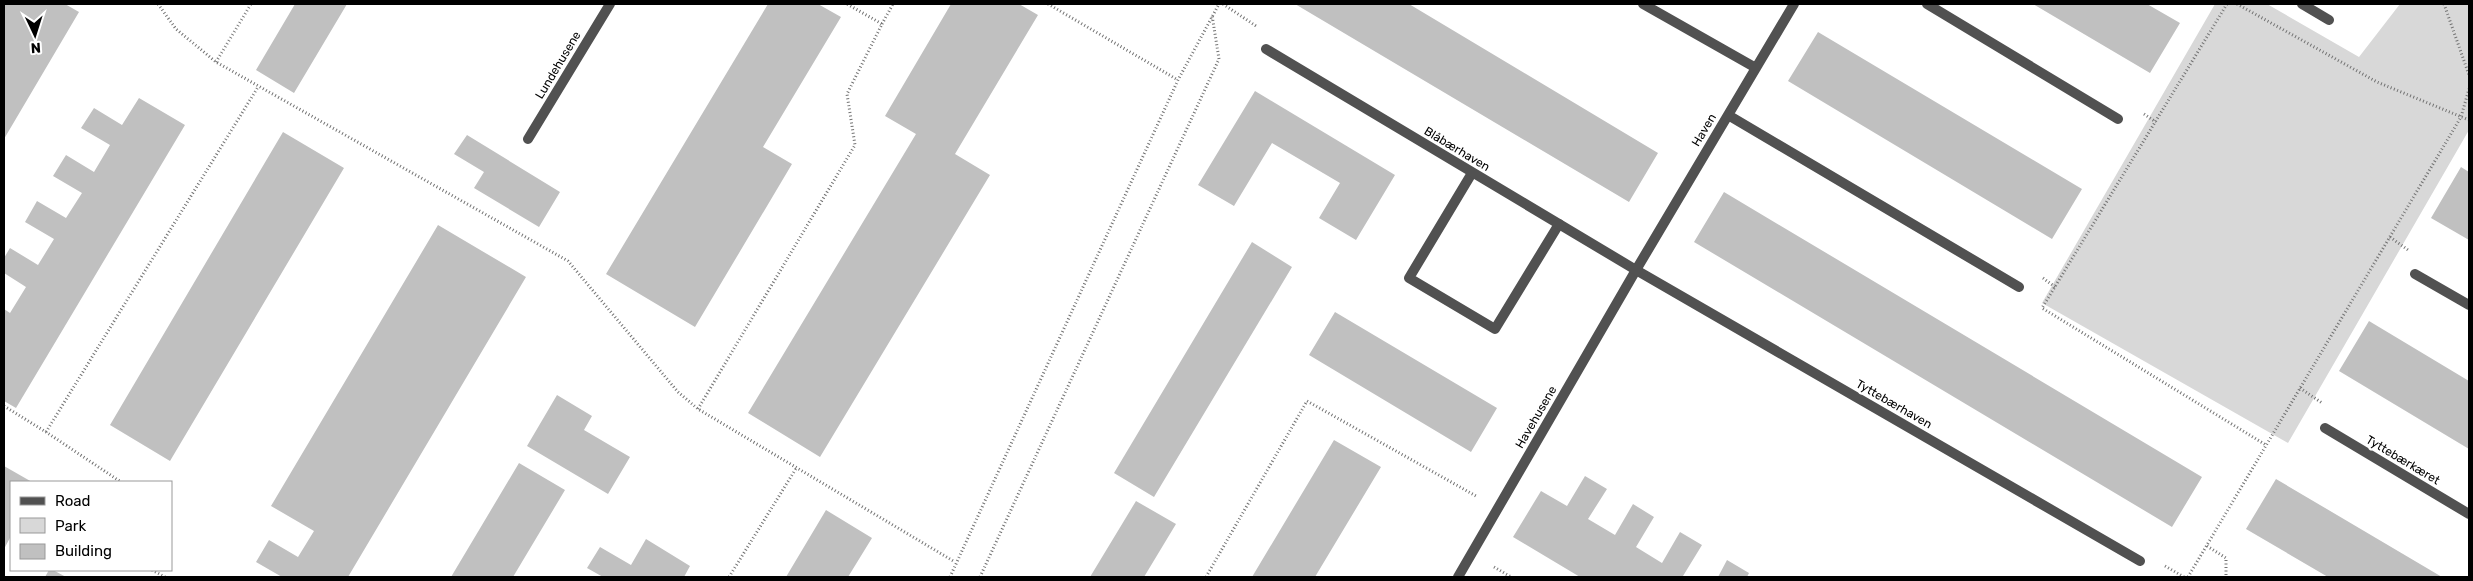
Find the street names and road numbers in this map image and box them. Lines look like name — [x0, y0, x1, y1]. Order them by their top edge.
street label: Lundehusene — [532, 28, 584, 101]
street label: Haven — [1689, 111, 1719, 149]
street label: Blåbærhaven — [1422, 124, 1492, 174]
street label: Tyttebærhaven — [1854, 377, 1934, 431]
street label: Havehusene — [1513, 383, 1560, 451]
street label: Tyttebærkæret — [2364, 432, 2443, 488]

